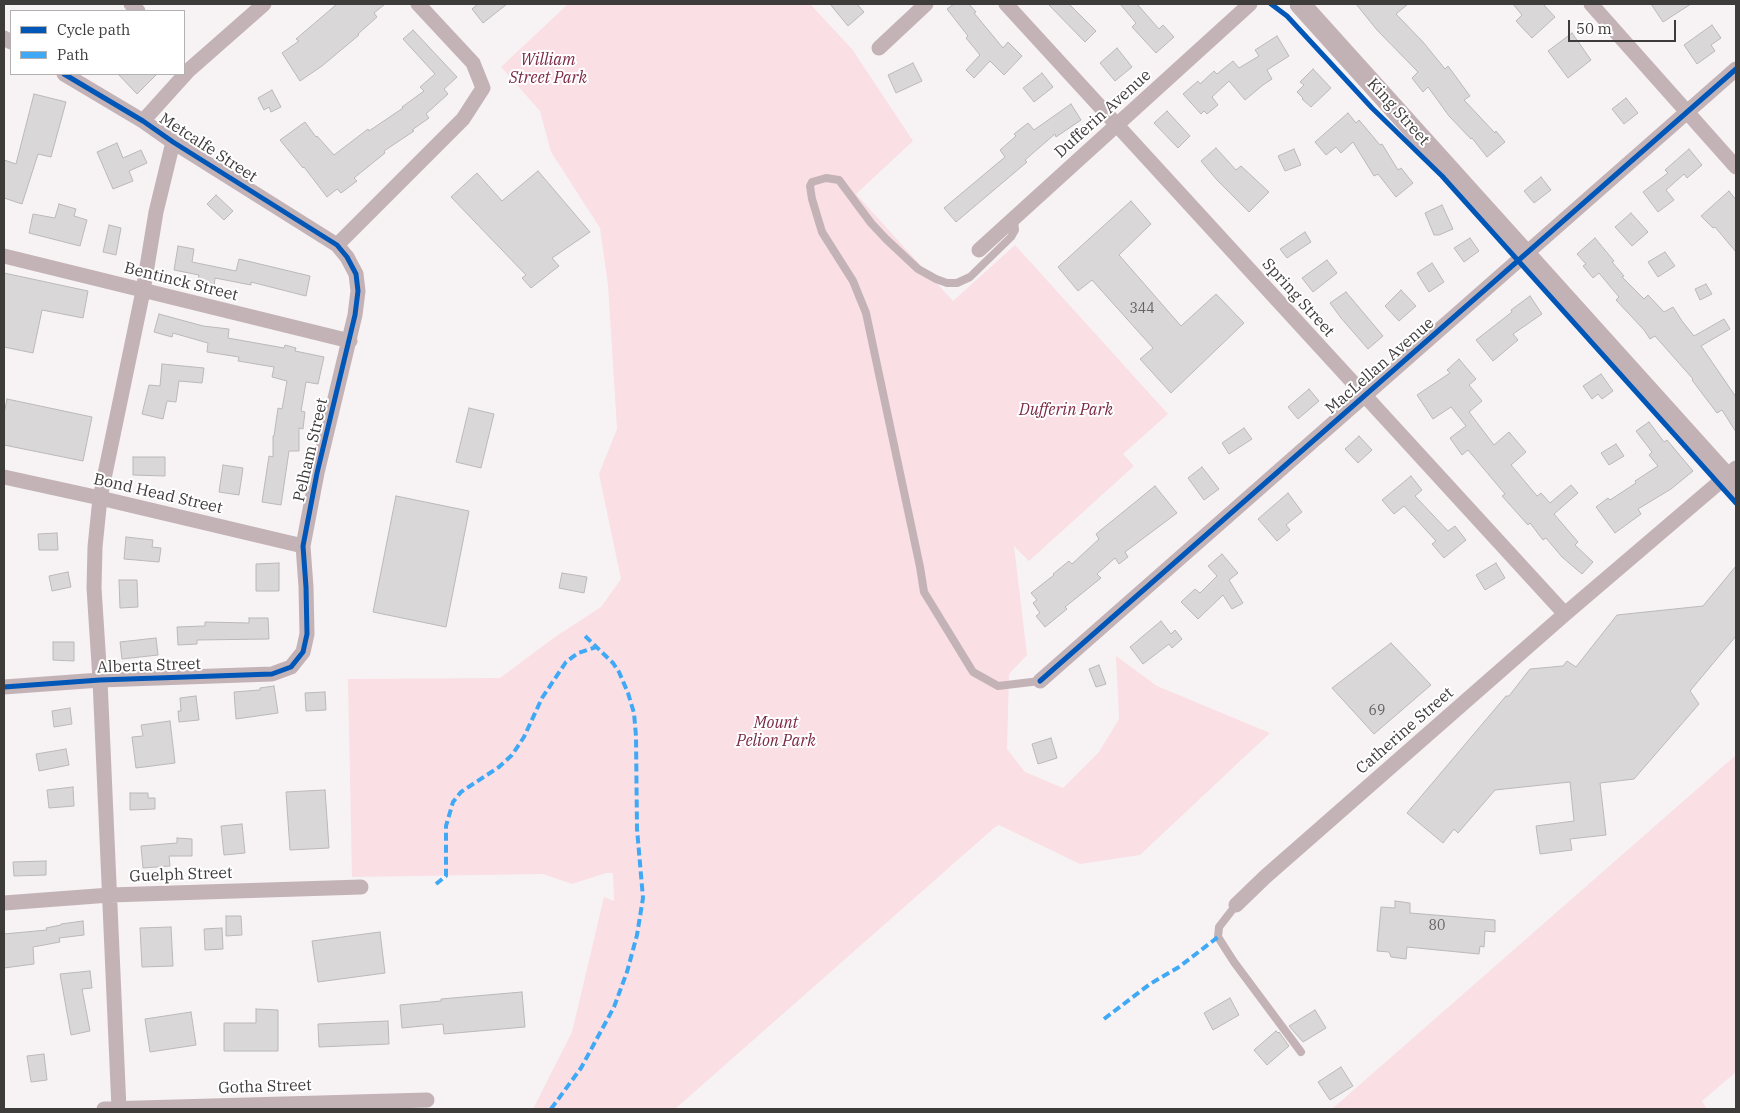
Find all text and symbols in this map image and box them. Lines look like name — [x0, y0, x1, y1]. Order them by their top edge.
legend — [10, 10, 185, 75]
scale bar — [1570, 10, 1678, 42]
text: 50 m — [1576, 19, 1612, 38]
text: Cycle path — [57, 20, 130, 39]
text: Path — [57, 45, 89, 64]
park label: William Street Park — [509, 50, 587, 88]
street label: Dufferin Avenue — [1051, 66, 1155, 162]
street label: King Street — [1363, 74, 1433, 150]
street label: Metcalfe Street — [156, 109, 260, 187]
street label: Spring Street — [1258, 255, 1338, 341]
street label: Bentinck Street — [122, 259, 240, 305]
house number: 344 — [1129, 301, 1155, 317]
street label: MacLellan Avenue — [1322, 314, 1438, 418]
street label: Pelham Street — [290, 396, 332, 504]
park label: Dufferin Park — [1019, 400, 1113, 420]
street label: Bond Head Street — [92, 470, 224, 518]
street label: Alberta Street — [97, 655, 201, 677]
street label: Catherine Street — [1352, 684, 1458, 778]
house number: 69 — [1369, 703, 1385, 719]
park label: Mount Pelion Park — [736, 713, 816, 751]
street label: Guelph Street — [129, 864, 233, 886]
house number: 80 — [1429, 918, 1445, 934]
street label: Gotha Street — [218, 1076, 312, 1098]

